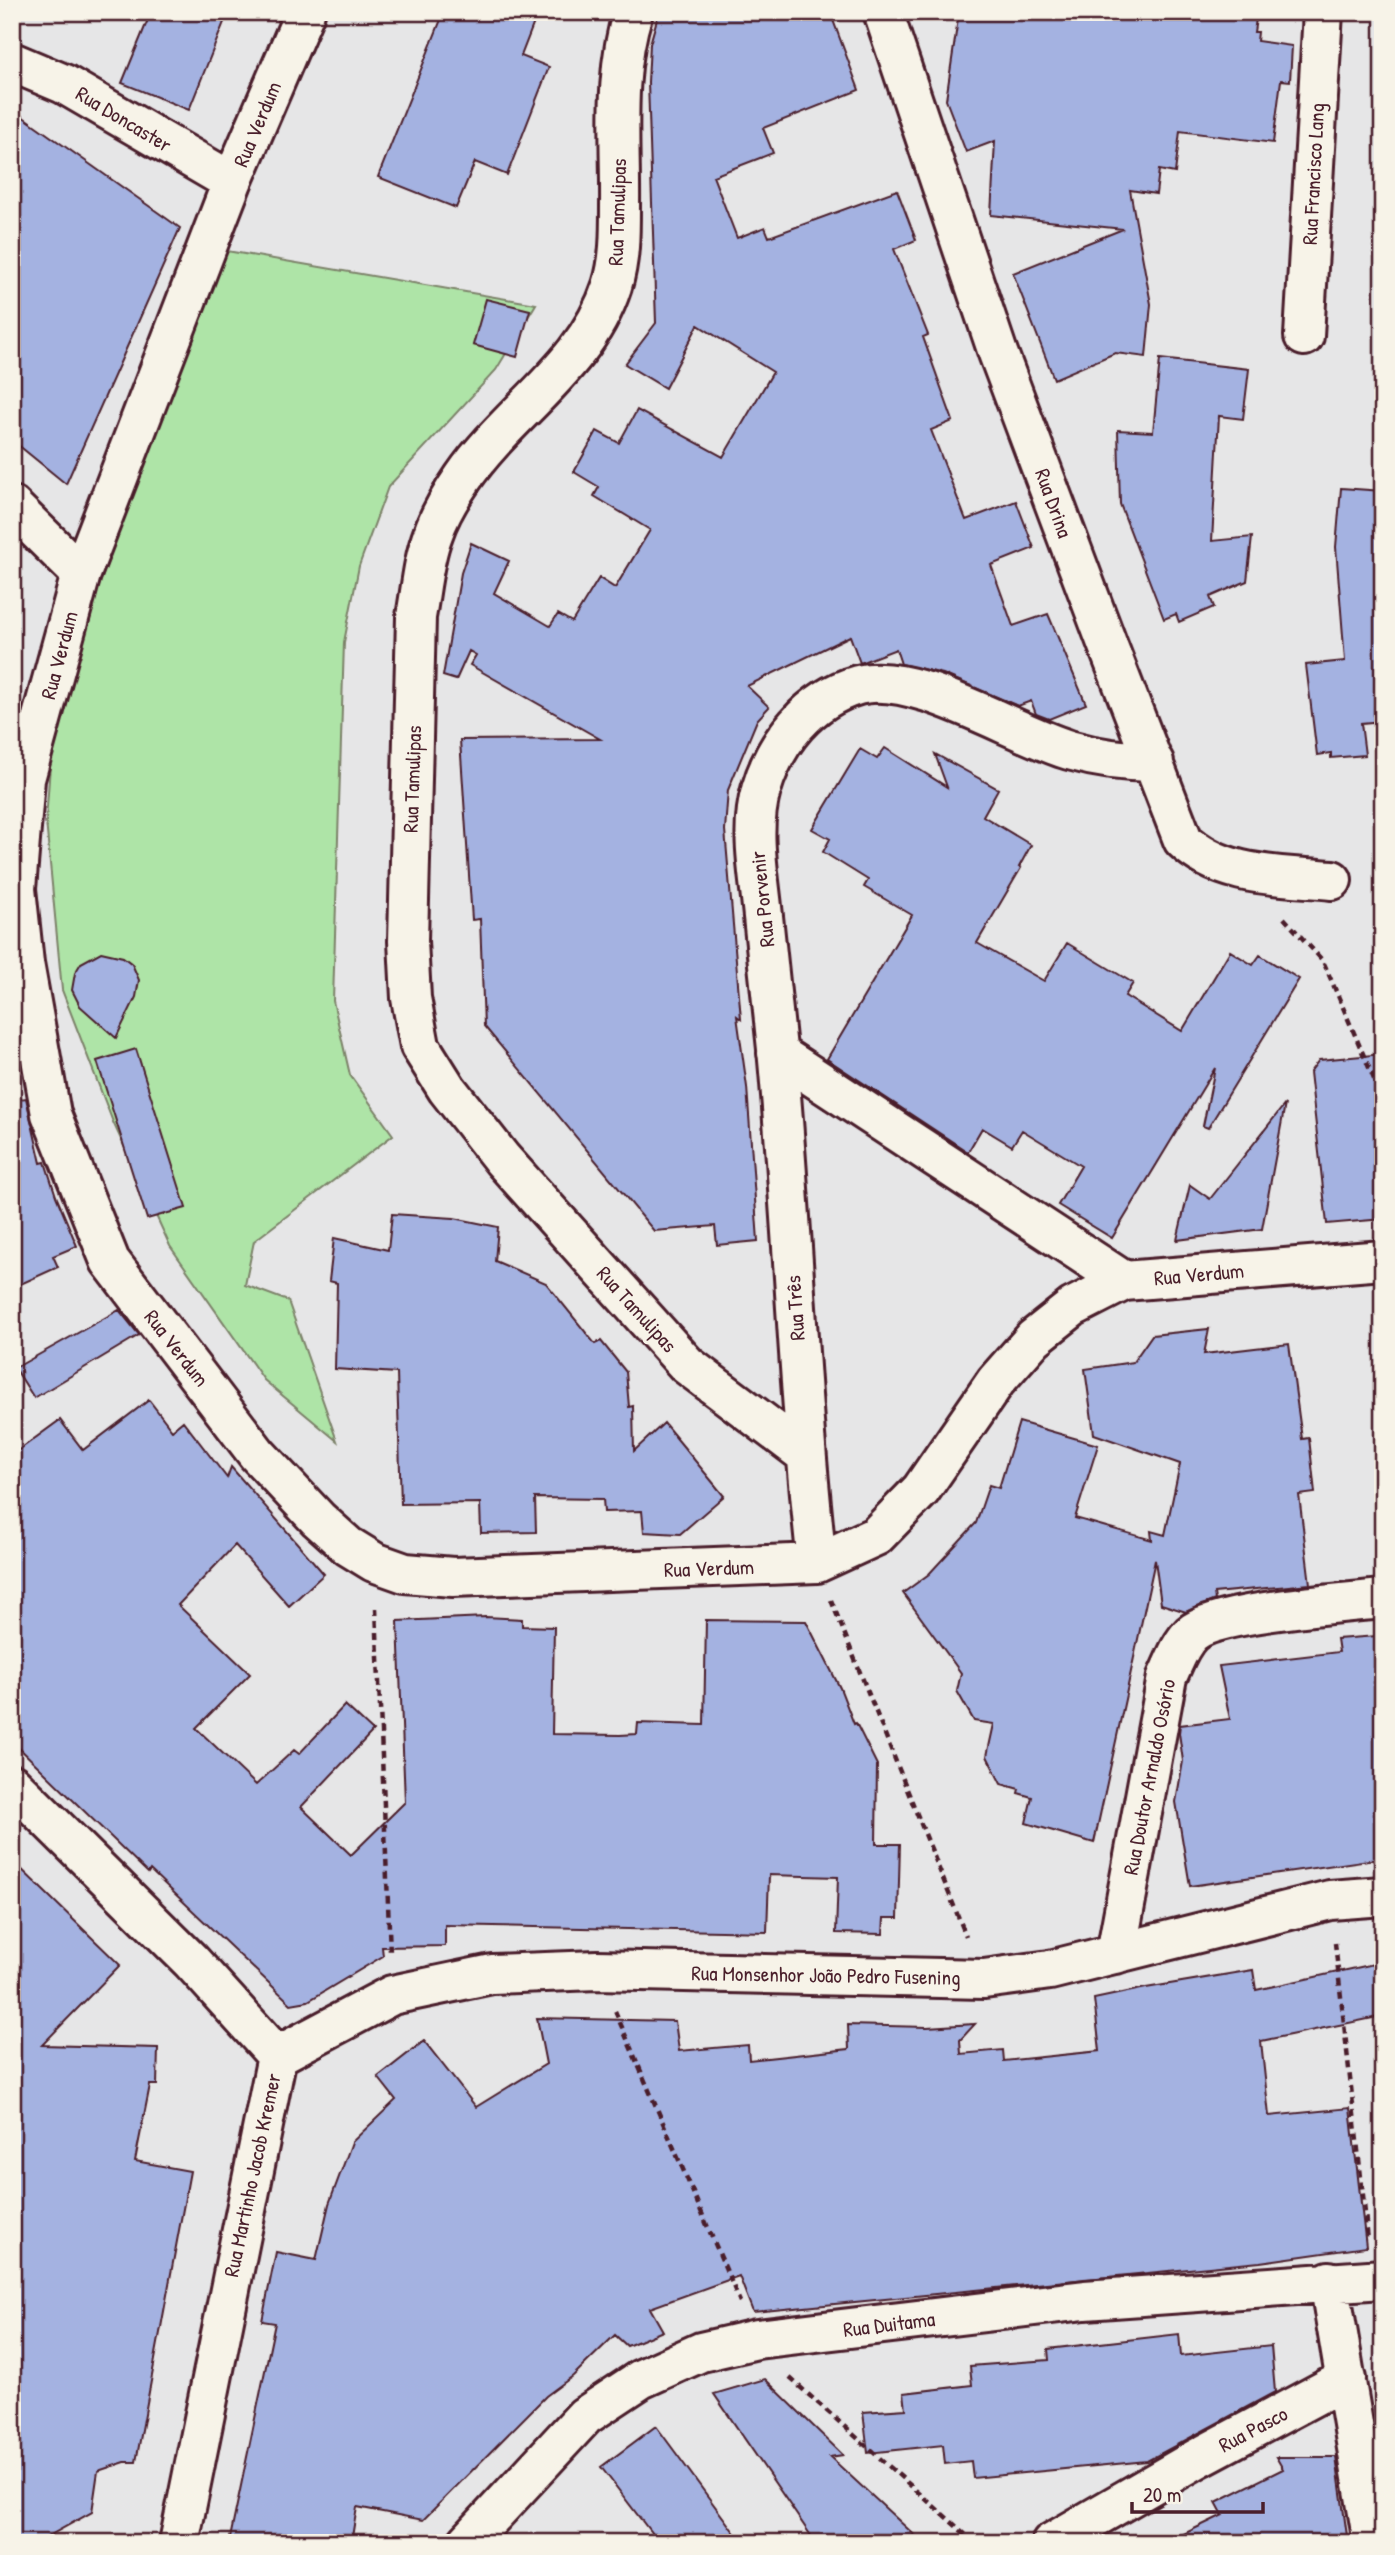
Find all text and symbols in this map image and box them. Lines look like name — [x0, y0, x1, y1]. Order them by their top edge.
street label: Rua Verdum — [226, 77, 288, 171]
street label: Rua Doncaster — [71, 79, 177, 159]
street label: Rua Francisco Lang — [1295, 102, 1331, 246]
street label: Rua Tamulipas — [601, 158, 633, 266]
street label: Rua Drina — [1028, 464, 1080, 542]
street label: Rua Verdum — [33, 608, 85, 702]
street label: Rua Tamulipas — [396, 725, 428, 833]
street label: Rua Porvenir — [743, 849, 781, 949]
street label: Rua Verdum — [1153, 1256, 1245, 1292]
street label: Rua Tamulipas — [590, 1259, 684, 1359]
street label: Rua Três — [778, 1274, 812, 1342]
street label: Rua Verdum — [138, 1304, 216, 1392]
street label: Rua Verdum — [663, 1552, 755, 1584]
street label: Rua Doutor Arnaldo Osório — [1116, 1677, 1182, 1877]
street label: Rua Monsenhor João Pedro Fusening — [691, 1958, 961, 1992]
street label: Rua Martinho Jacob Kremer — [216, 2070, 288, 2280]
street label: Rua Duitama — [842, 2304, 936, 2344]
street label: Rua Pasco — [1214, 2399, 1292, 2459]
scale bar — [1132, 2471, 1264, 2515]
text: 20 m — [1143, 2480, 1181, 2509]

